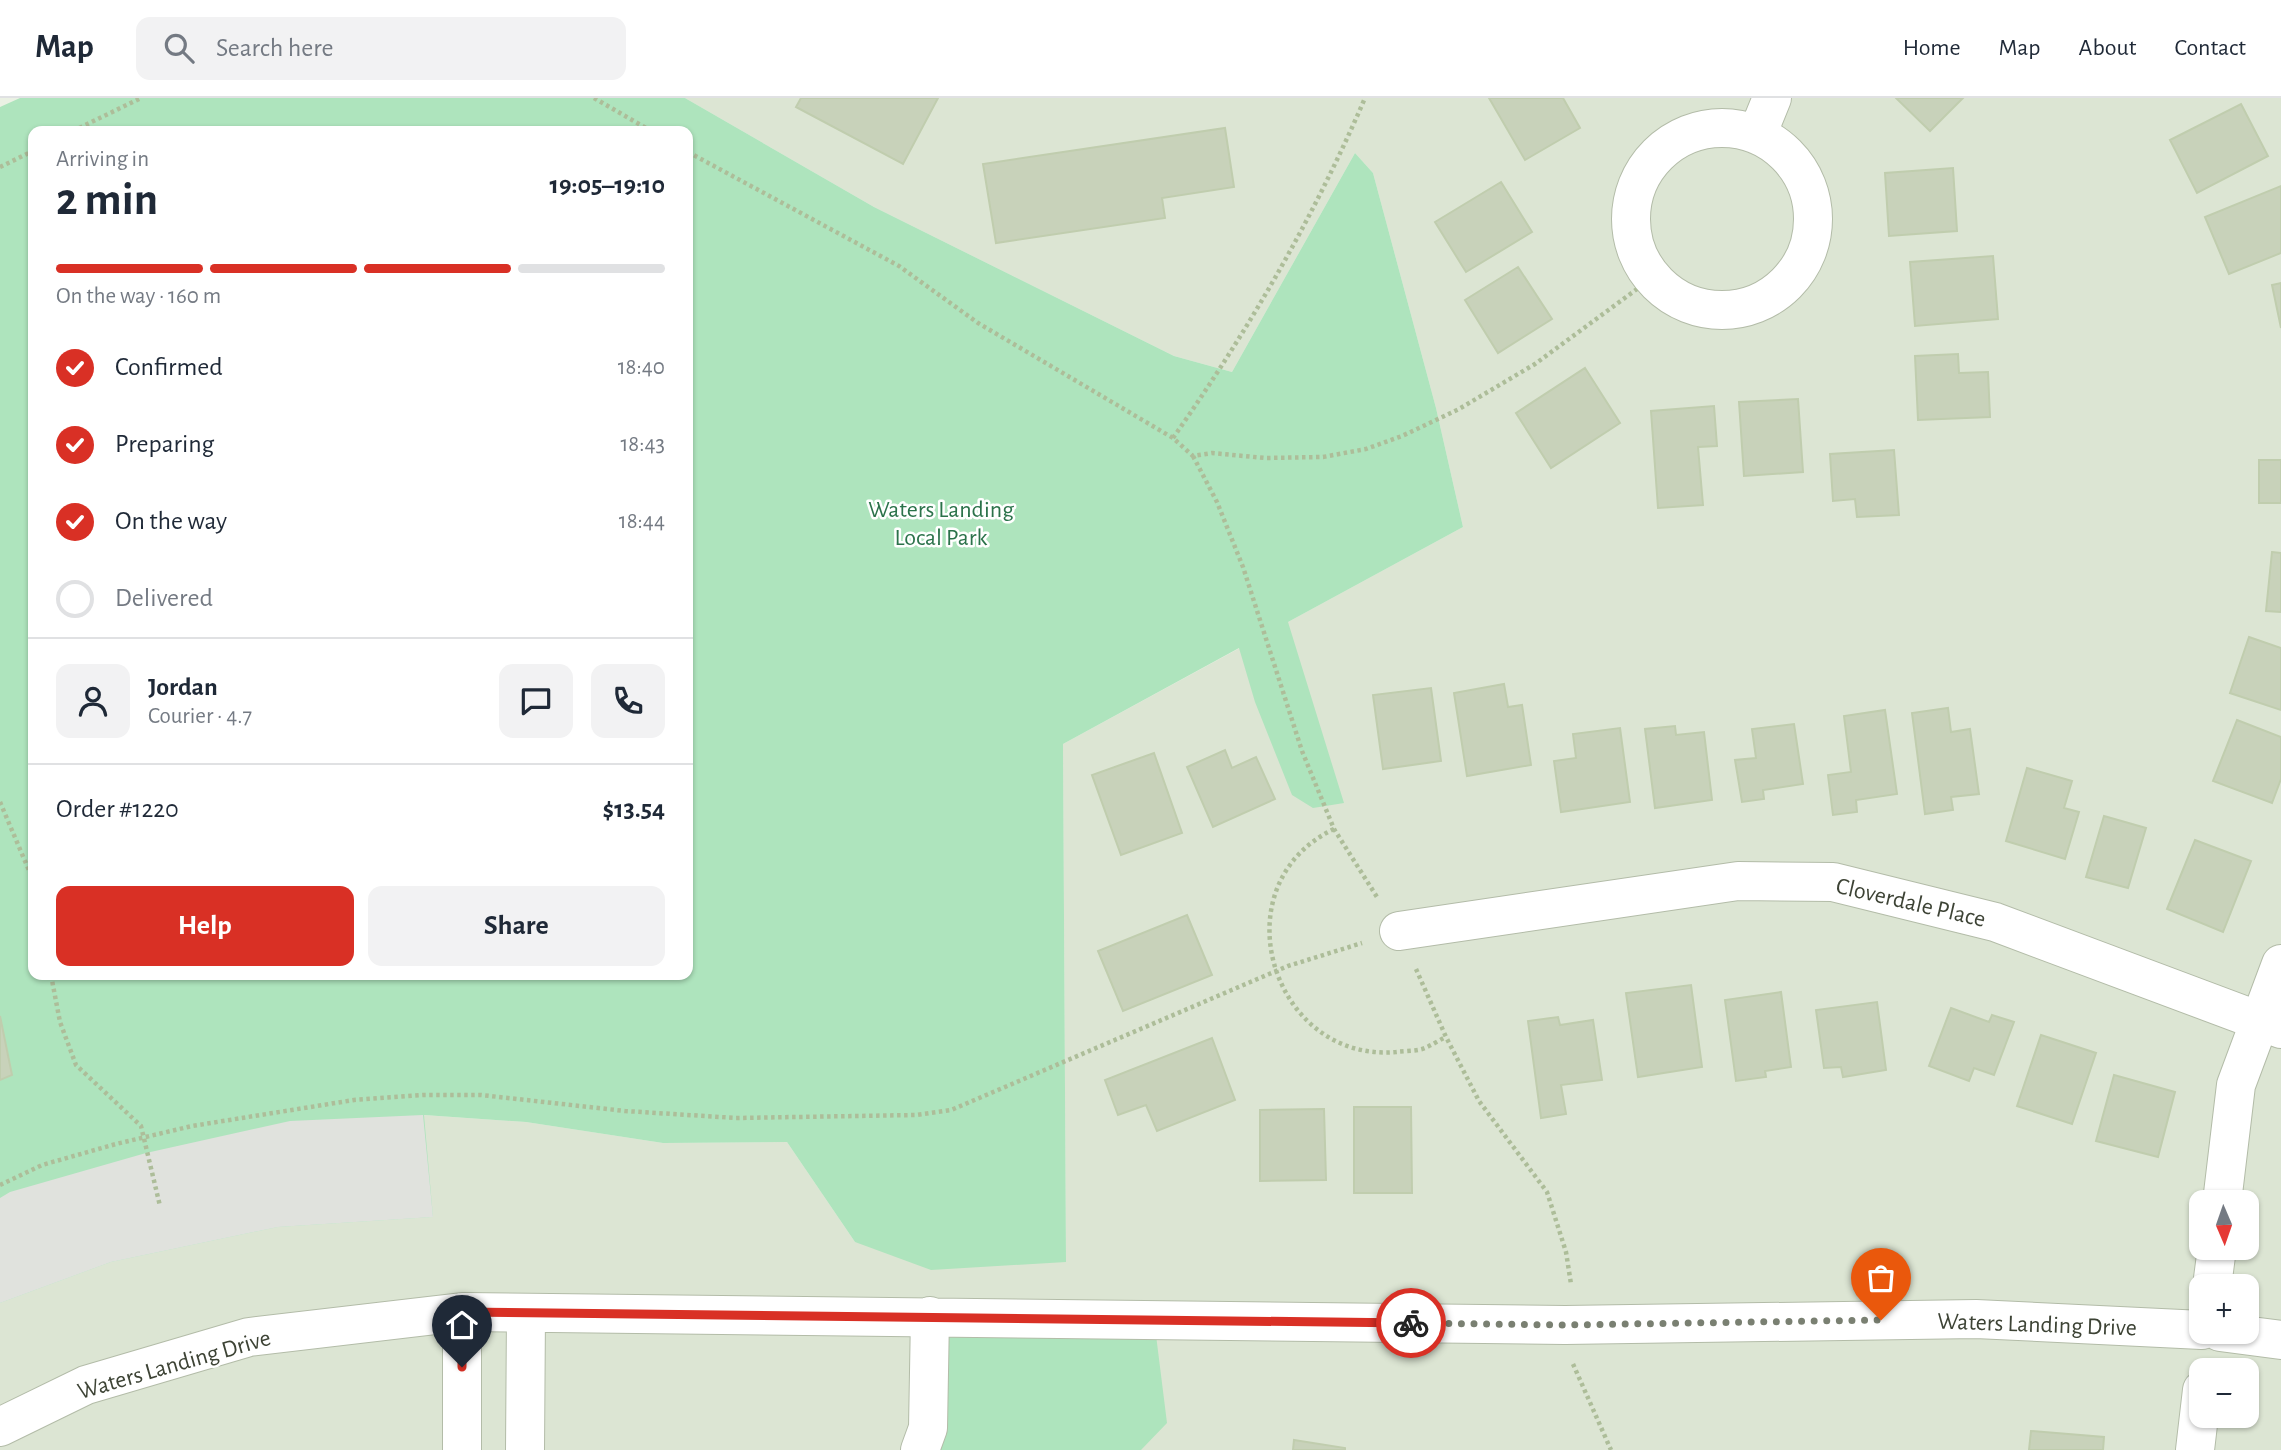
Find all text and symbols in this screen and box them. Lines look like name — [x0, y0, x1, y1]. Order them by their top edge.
search box — [136, 17, 626, 80]
icon: search — [160, 29, 198, 67]
text: Map — [35, 31, 94, 64]
text: Search here — [216, 35, 334, 61]
text: Home — [1903, 36, 1961, 60]
text: Map — [1999, 36, 2041, 60]
text: About — [2079, 36, 2136, 60]
text: Contact — [2174, 36, 2246, 60]
text: Arriving in — [56, 148, 149, 171]
text: 19:05–19:10 — [550, 172, 665, 198]
text: 2 min — [56, 177, 158, 223]
text: On the way · 160 m — [56, 285, 221, 308]
icon: check — [56, 349, 94, 387]
text: Confirmed — [115, 354, 223, 380]
text: 18:40 — [618, 356, 665, 379]
icon: check — [56, 426, 94, 464]
text: Preparing — [115, 431, 214, 457]
text: 18:43 — [620, 433, 665, 456]
park label: Waters Landing Local Park — [868, 498, 1014, 550]
icon: check — [56, 503, 94, 541]
text: On the way — [115, 508, 227, 534]
text: 18:44 — [619, 510, 665, 533]
text: Delivered — [115, 585, 213, 611]
button: person — [56, 664, 130, 738]
button: chat — [499, 664, 573, 738]
button: phone — [591, 664, 665, 738]
text: Jordan — [148, 674, 218, 700]
text: Courier · 4.7 — [148, 705, 252, 728]
text: Order #1220 — [56, 796, 179, 822]
text: $13.54 — [602, 796, 665, 822]
street label: Cloverdale Place — [1834, 874, 1988, 932]
button: Help — [56, 886, 354, 966]
button: Share — [368, 886, 665, 966]
north arrow — [2189, 1190, 2259, 1260]
map controls — [2189, 1190, 2259, 1428]
pin — [1851, 1248, 1911, 1320]
icon: bag — [1862, 1259, 1900, 1297]
button: + — [2189, 1274, 2259, 1344]
courier — [1376, 1288, 1446, 1358]
pin — [432, 1295, 492, 1367]
icon: bike — [1392, 1304, 1430, 1342]
icon: home — [443, 1306, 481, 1344]
street label: Waters Landing Drive — [1937, 1310, 2137, 1340]
street label: Waters Landing Drive — [75, 1326, 274, 1404]
button: − — [2189, 1358, 2259, 1428]

